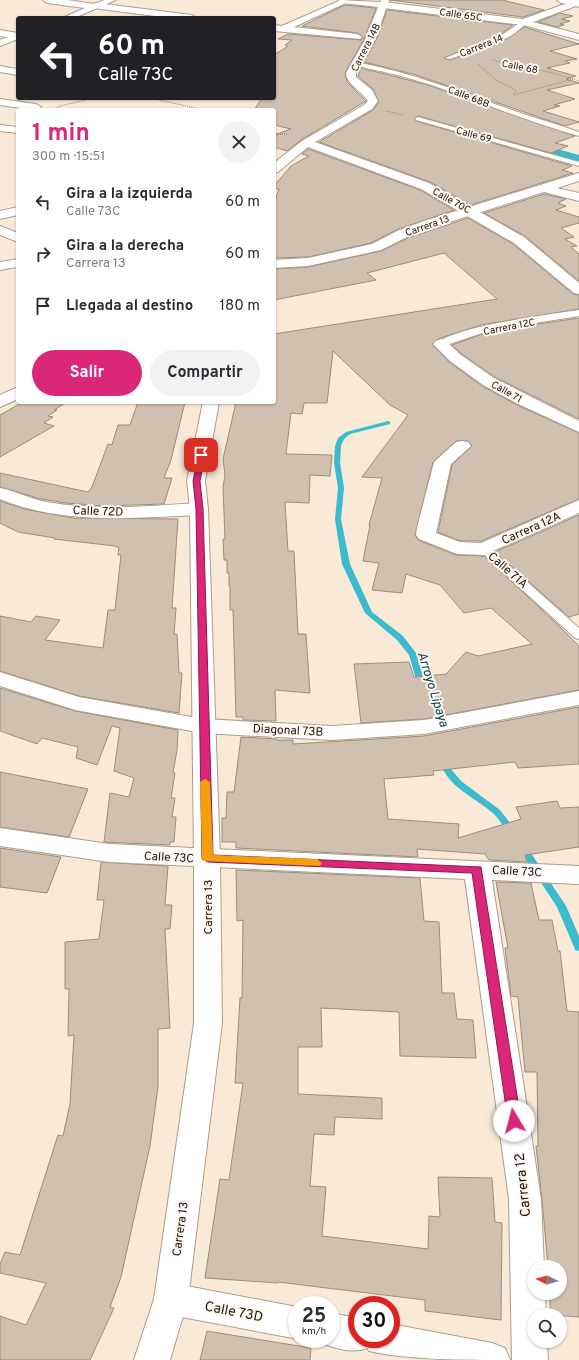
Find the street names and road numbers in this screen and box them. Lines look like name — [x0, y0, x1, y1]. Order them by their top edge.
street label: Calle 65C — [438, 6, 483, 25]
street label: Carrera 14B — [349, 21, 384, 74]
street label: Carrera 14 — [458, 32, 505, 61]
street label: Calle 68 — [500, 58, 539, 77]
street label: Calle 68B — [446, 84, 491, 111]
street label: Calle 69 — [454, 124, 493, 146]
street label: Calle 70C — [430, 185, 473, 217]
street label: Carrera 13 — [404, 213, 451, 240]
street label: Carrera 12C — [482, 316, 536, 339]
street label: Calle 71 — [488, 379, 524, 406]
street label: Calle 72D — [72, 503, 124, 521]
street label: Carrera 12A — [499, 509, 564, 549]
street label: Calle 71A — [484, 549, 531, 593]
street label: Diagonal 73B — [252, 721, 324, 741]
street label: Calle 73C — [144, 849, 195, 867]
street label: Calle 73C — [492, 863, 543, 881]
street label: Carrera 13 — [201, 879, 217, 935]
street label: Carrera 12 — [512, 1152, 535, 1218]
street label: Carrera 13 — [169, 1201, 193, 1258]
street label: Calle 73D — [203, 1298, 264, 1326]

